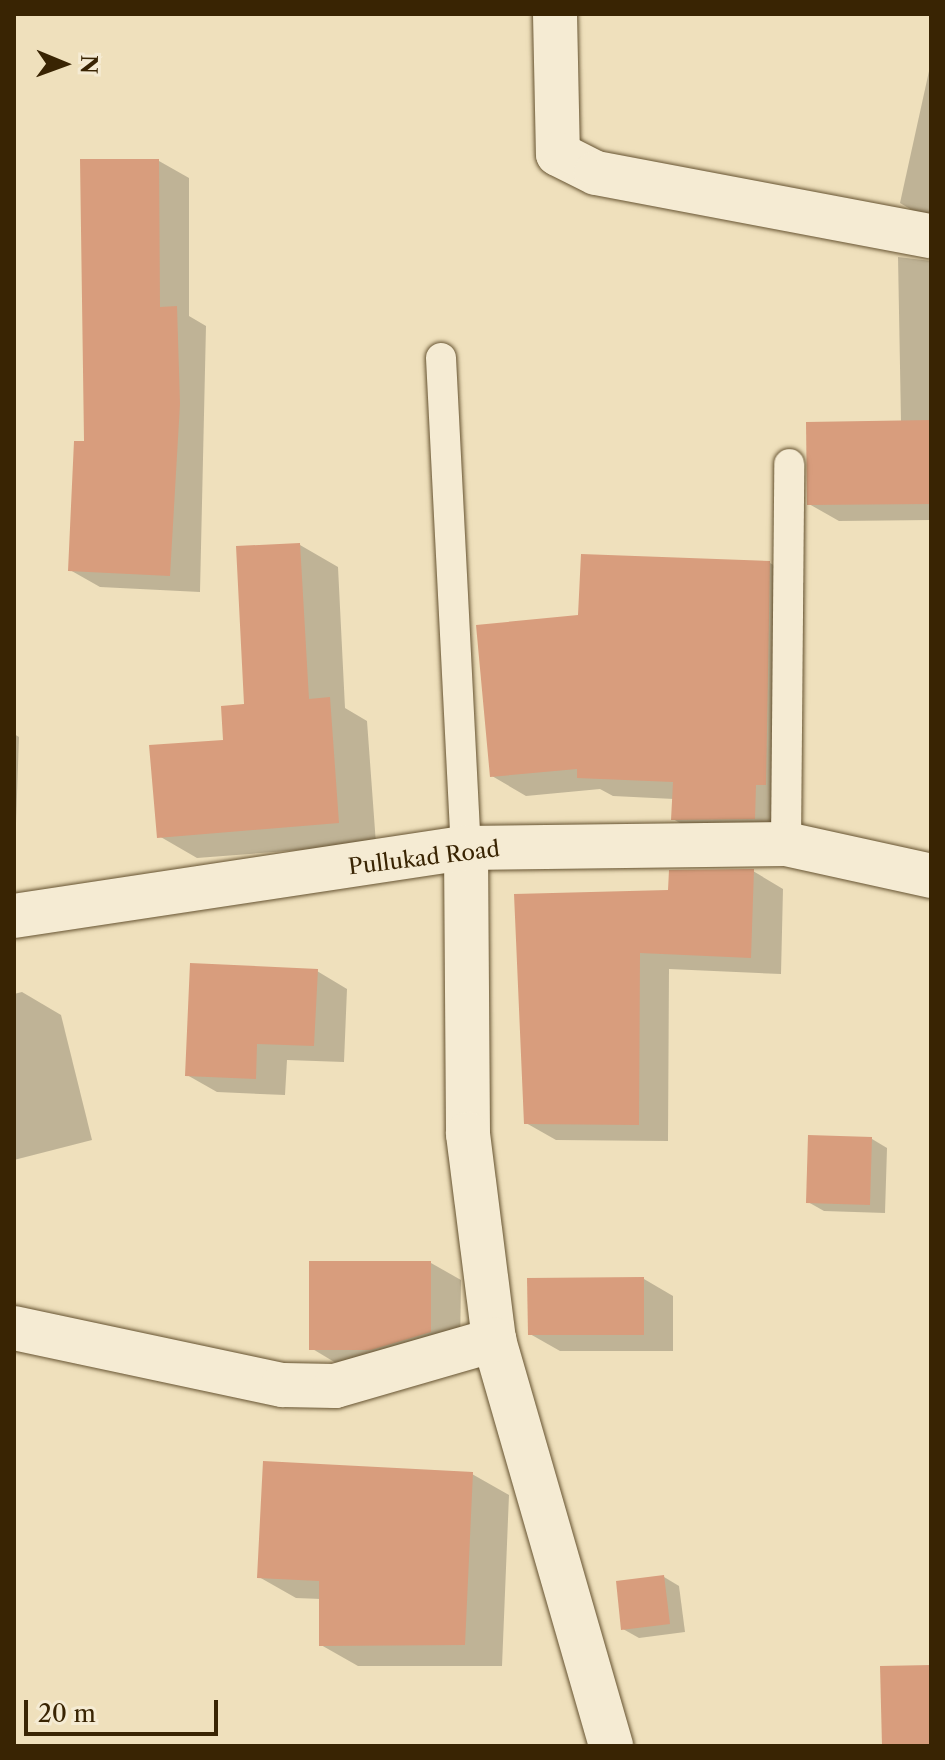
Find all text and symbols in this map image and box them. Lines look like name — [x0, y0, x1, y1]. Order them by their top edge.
north arrow — [24, 24, 104, 104]
text: N — [75, 55, 102, 74]
street label: Pullukad Road — [347, 836, 501, 880]
scale bar — [28, 1684, 222, 1734]
text: 20 m — [38, 1699, 96, 1728]

